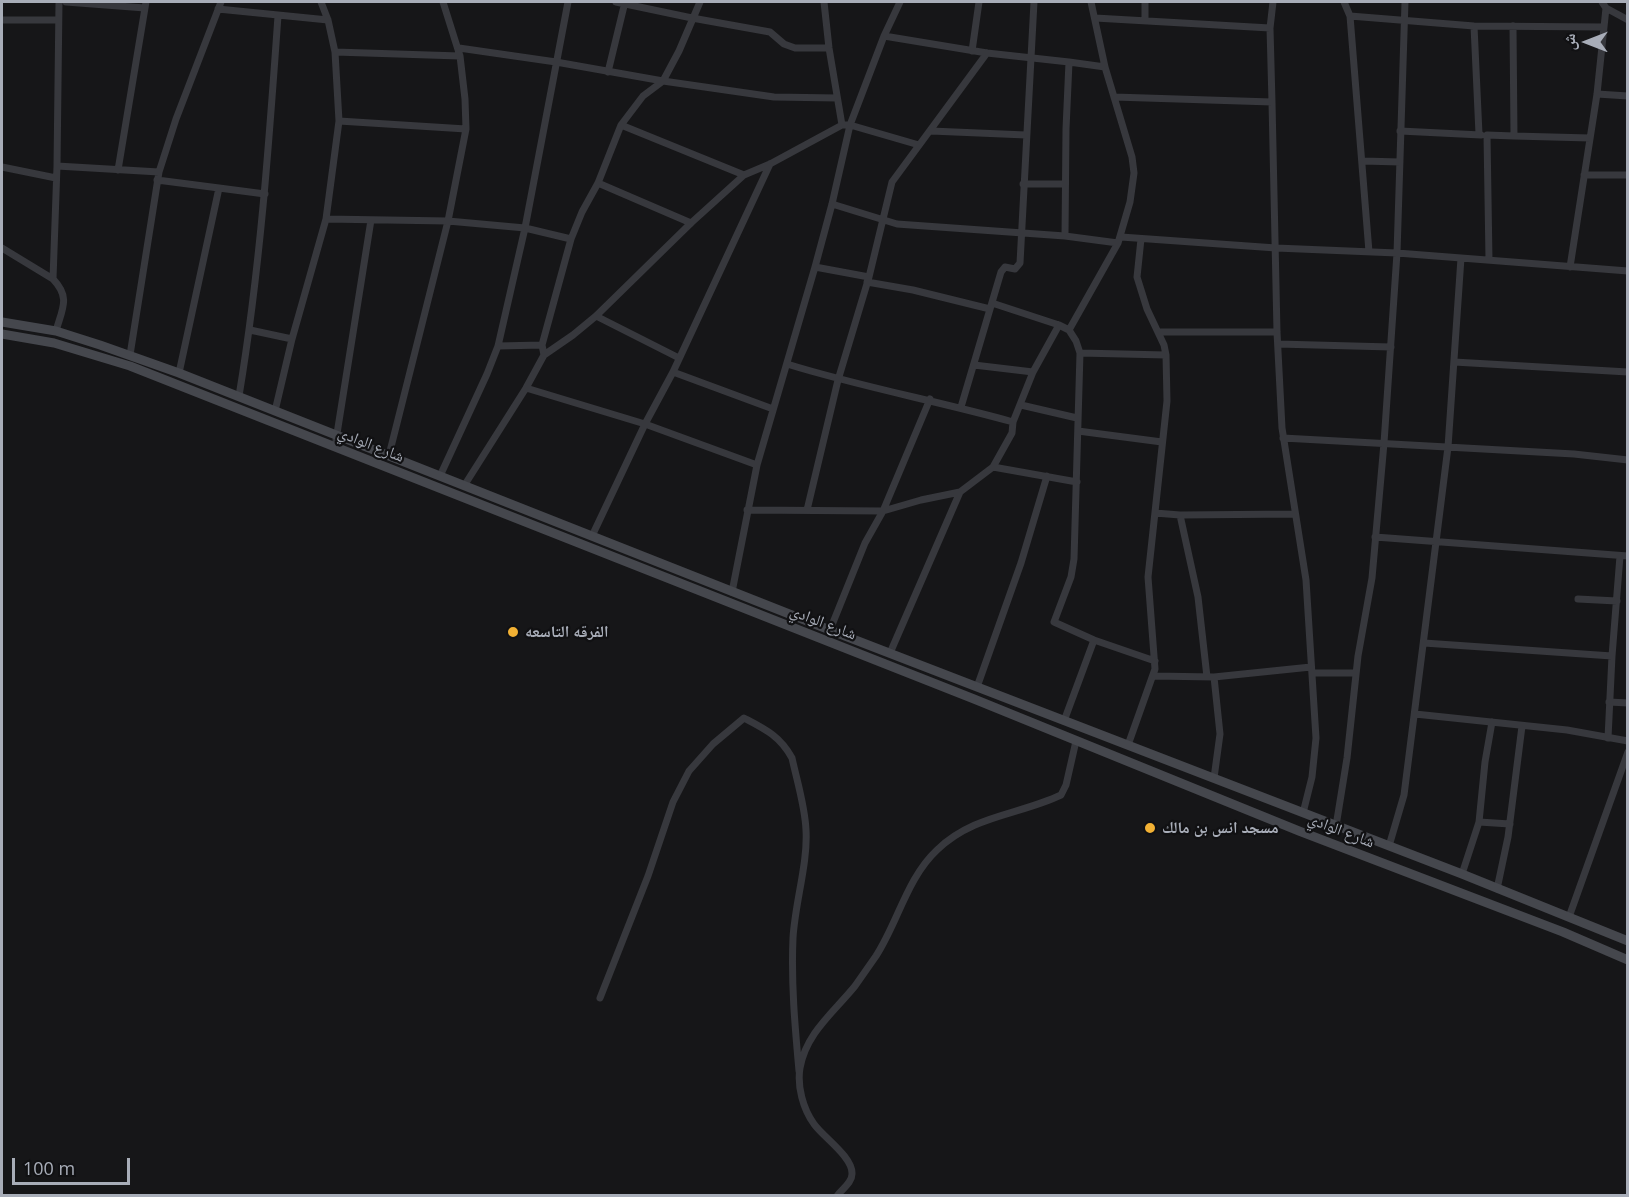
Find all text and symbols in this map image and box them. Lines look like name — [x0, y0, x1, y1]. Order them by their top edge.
north arrow — [1557, 12, 1617, 72]
text: ش — [1558, 34, 1580, 51]
street label: شارع الوادي — [335, 423, 407, 467]
street label: شارع الوادي — [787, 602, 859, 644]
place label: الفرقه التاسعه — [525, 622, 609, 642]
marker: الفرقه التاسعه — [506, 625, 520, 639]
street label: شارع الوادي — [1305, 810, 1377, 852]
place label: مسجد انس بن مالك — [1162, 818, 1279, 838]
marker: مسجد انس بن مالك — [1143, 821, 1157, 835]
scale bar — [15, 1146, 134, 1184]
text: 100 m — [23, 1156, 75, 1180]

